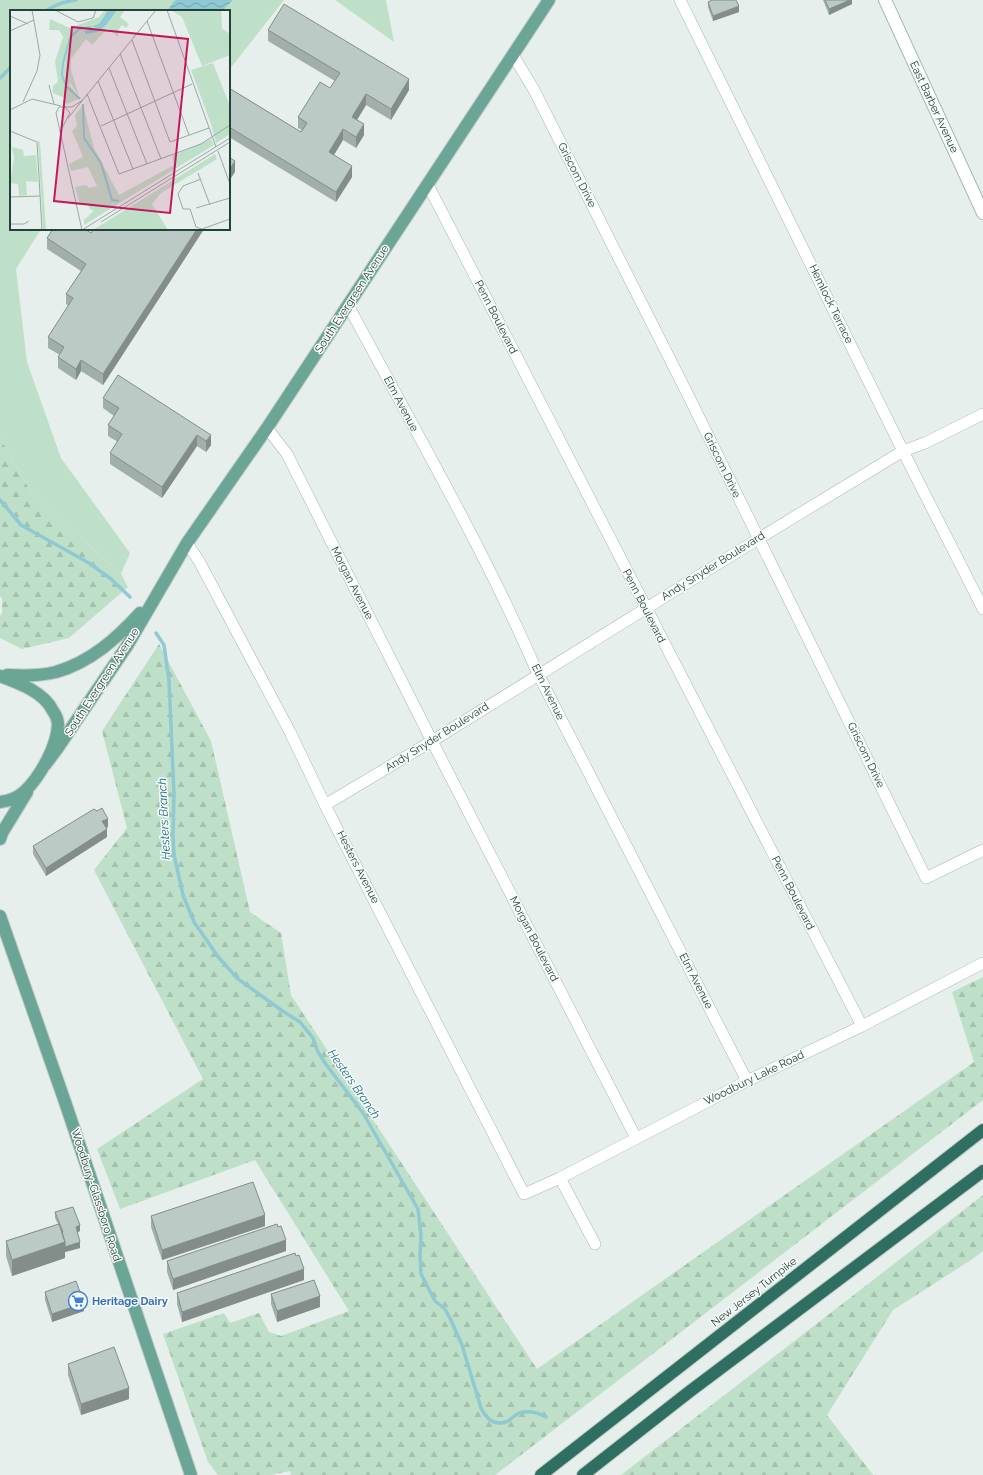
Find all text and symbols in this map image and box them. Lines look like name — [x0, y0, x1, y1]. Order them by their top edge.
inset map — [10, 10, 230, 230]
street label: East Barber Avenue — [907, 59, 961, 155]
street label: Griscom Drive — [555, 140, 599, 210]
street label: South Evergreen Avenue — [312, 242, 392, 355]
street label: Hemlock Terrace — [806, 262, 856, 346]
street label: Penn Boulevard — [472, 278, 520, 356]
street label: Elm Avenue — [381, 374, 421, 434]
street label: Griscom Drive — [701, 430, 744, 500]
street label: Andy Snyder Boulevard — [659, 529, 767, 603]
street label: Morgan Avenue — [328, 544, 376, 622]
street label: Penn Boulevard — [620, 567, 668, 645]
street label: South Evergreen Avenue — [62, 625, 142, 738]
street label: Elm Avenue — [529, 662, 567, 723]
street label: Andy Snyder Boulevard — [383, 700, 491, 774]
street label: Griscom Drive — [845, 720, 888, 790]
water label: Hesters Branch — [155, 777, 173, 860]
street label: Hesters Avenue — [334, 828, 382, 906]
street label: Penn Boulevard — [769, 854, 817, 932]
street label: Morgan Boulevard — [507, 894, 561, 984]
street label: Elm Avenue — [676, 951, 716, 1012]
water label: Hesters Branch — [325, 1046, 383, 1122]
street label: Woodbury Lake Road — [702, 1048, 806, 1108]
street label: Woodbury-Glassboro Road — [68, 1127, 124, 1263]
street label: New Jersey Turnpike — [709, 1254, 800, 1329]
supermarket icon: Heritage Dairy — [67, 1290, 89, 1312]
place label: Heritage Dairy — [92, 1295, 168, 1308]

